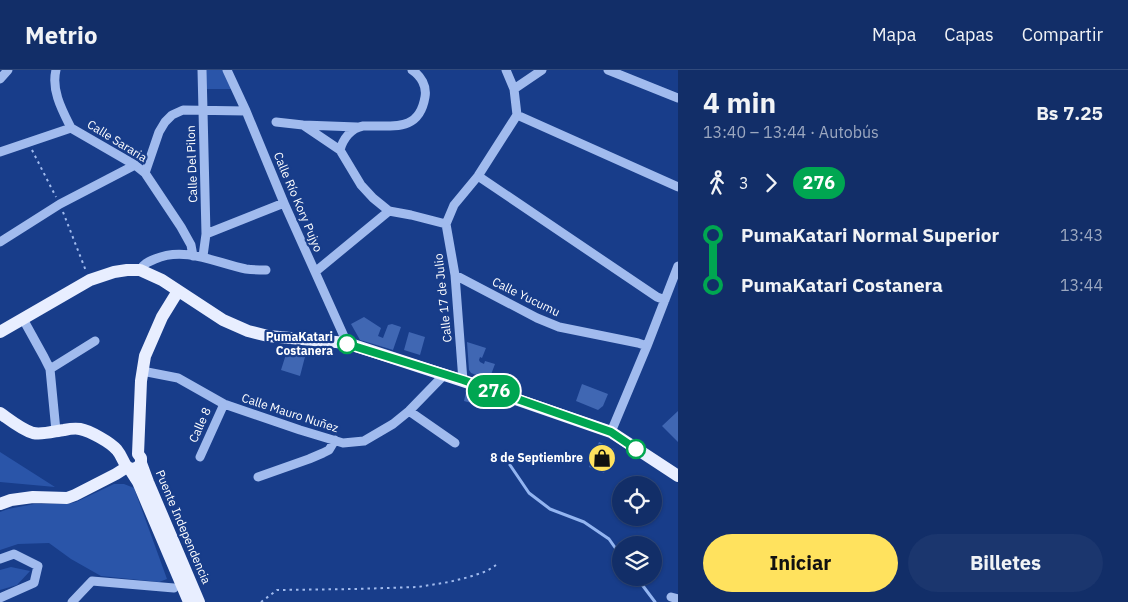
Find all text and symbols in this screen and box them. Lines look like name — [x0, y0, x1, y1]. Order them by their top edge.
text: Metrio — [25, 19, 97, 51]
text: Mapa — [872, 23, 916, 46]
text: Capas — [944, 23, 994, 46]
text: Compartir — [1022, 23, 1103, 46]
text: 4 min — [703, 84, 776, 121]
text: Bs 7.25 — [1036, 101, 1103, 125]
street label: Calle Sararia — [85, 116, 150, 165]
text: 13:40 – 13:44 · Autobús — [703, 122, 879, 142]
street label: Calle Del Pilon — [183, 125, 200, 203]
street label: Calle Río Kory Pujyo — [271, 150, 326, 254]
icon: walk — [703, 169, 731, 197]
icon: forward — [757, 169, 785, 197]
text: 276 — [803, 171, 835, 194]
text: 3 — [739, 173, 749, 193]
text: PumaKatari Normal Superior — [741, 223, 999, 247]
text: 13:43 — [1060, 225, 1103, 245]
street label: Calle 17 de Julio — [430, 253, 455, 343]
text: PumaKatari Costanera — [741, 273, 943, 297]
street label: Calle Yucumu — [490, 274, 563, 319]
text: 13:44 — [1060, 275, 1103, 295]
place label: PumaKatari Costanera — [266, 329, 333, 358]
marker: PumaKatari Costanera — [337, 334, 357, 354]
line badge: 276 — [465, 375, 523, 407]
text: 276 — [478, 379, 510, 402]
street label: Calle Mauro Nuñez — [240, 390, 341, 435]
street label: Calle 8 — [185, 405, 214, 445]
unlabelled marker — [626, 439, 646, 459]
shop icon: 8 de Septiembre — [587, 443, 617, 473]
place label: 8 de Septiembre — [490, 450, 583, 465]
street label: Puente Independencia — [153, 468, 215, 587]
map controls — [612, 476, 662, 586]
button: locate — [612, 476, 662, 526]
button: Iniciar — [703, 534, 898, 592]
button: Billetes — [908, 534, 1103, 592]
button: layers — [612, 536, 662, 586]

